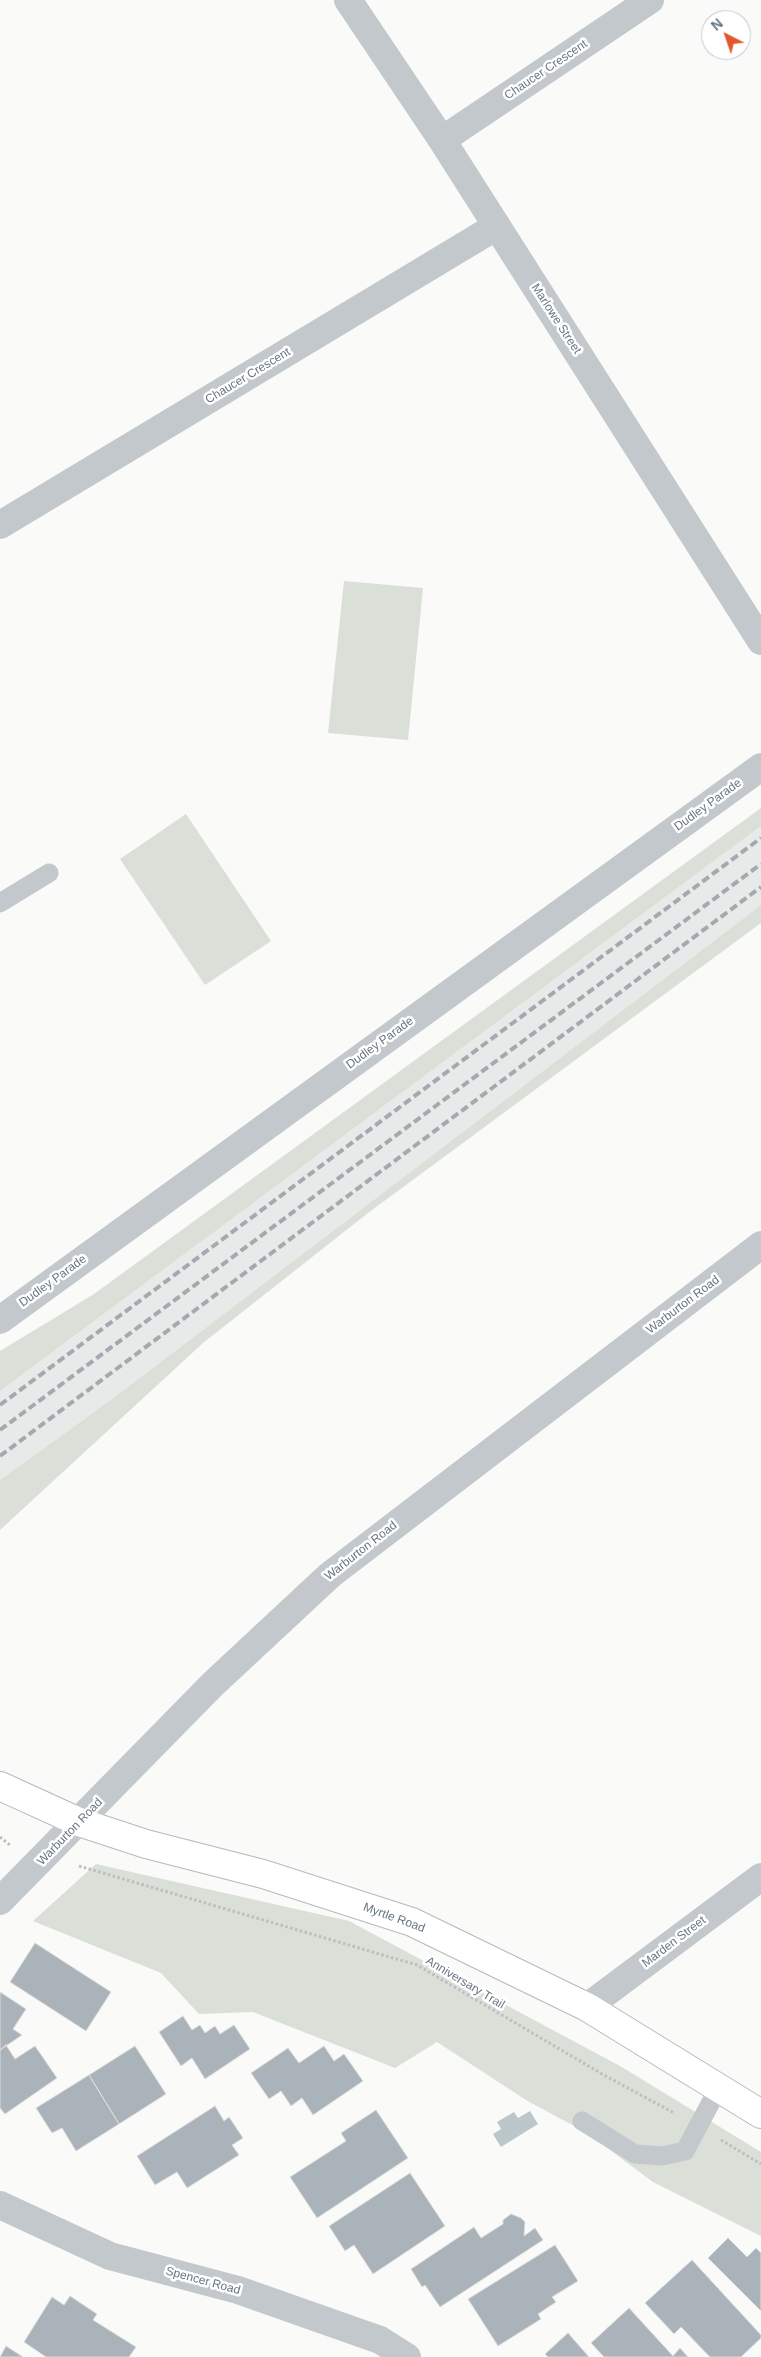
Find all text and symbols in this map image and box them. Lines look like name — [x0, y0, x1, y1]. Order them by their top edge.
north arrow — [701, 10, 751, 60]
text: N — [708, 15, 726, 34]
street label: Chaucer Crescent — [502, 37, 590, 103]
street label: Marlowe Street — [528, 281, 584, 357]
street label: Chaucer Crescent — [203, 345, 293, 407]
street label: Dudley Parade — [672, 776, 744, 834]
street label: Dudley Parade — [344, 1014, 416, 1072]
street label: Dudley Parade — [17, 1252, 89, 1310]
street label: Warburton Road — [644, 1273, 722, 1337]
street label: Warburton Road — [322, 1518, 400, 1584]
street label: Warburton Road — [34, 1795, 106, 1869]
street label: Myrtle Road — [361, 1900, 427, 1936]
street label: Marden Street — [639, 1913, 709, 1971]
street label: Anniversary Trail — [423, 1954, 507, 2012]
street label: Spencer Road — [164, 2264, 242, 2298]

